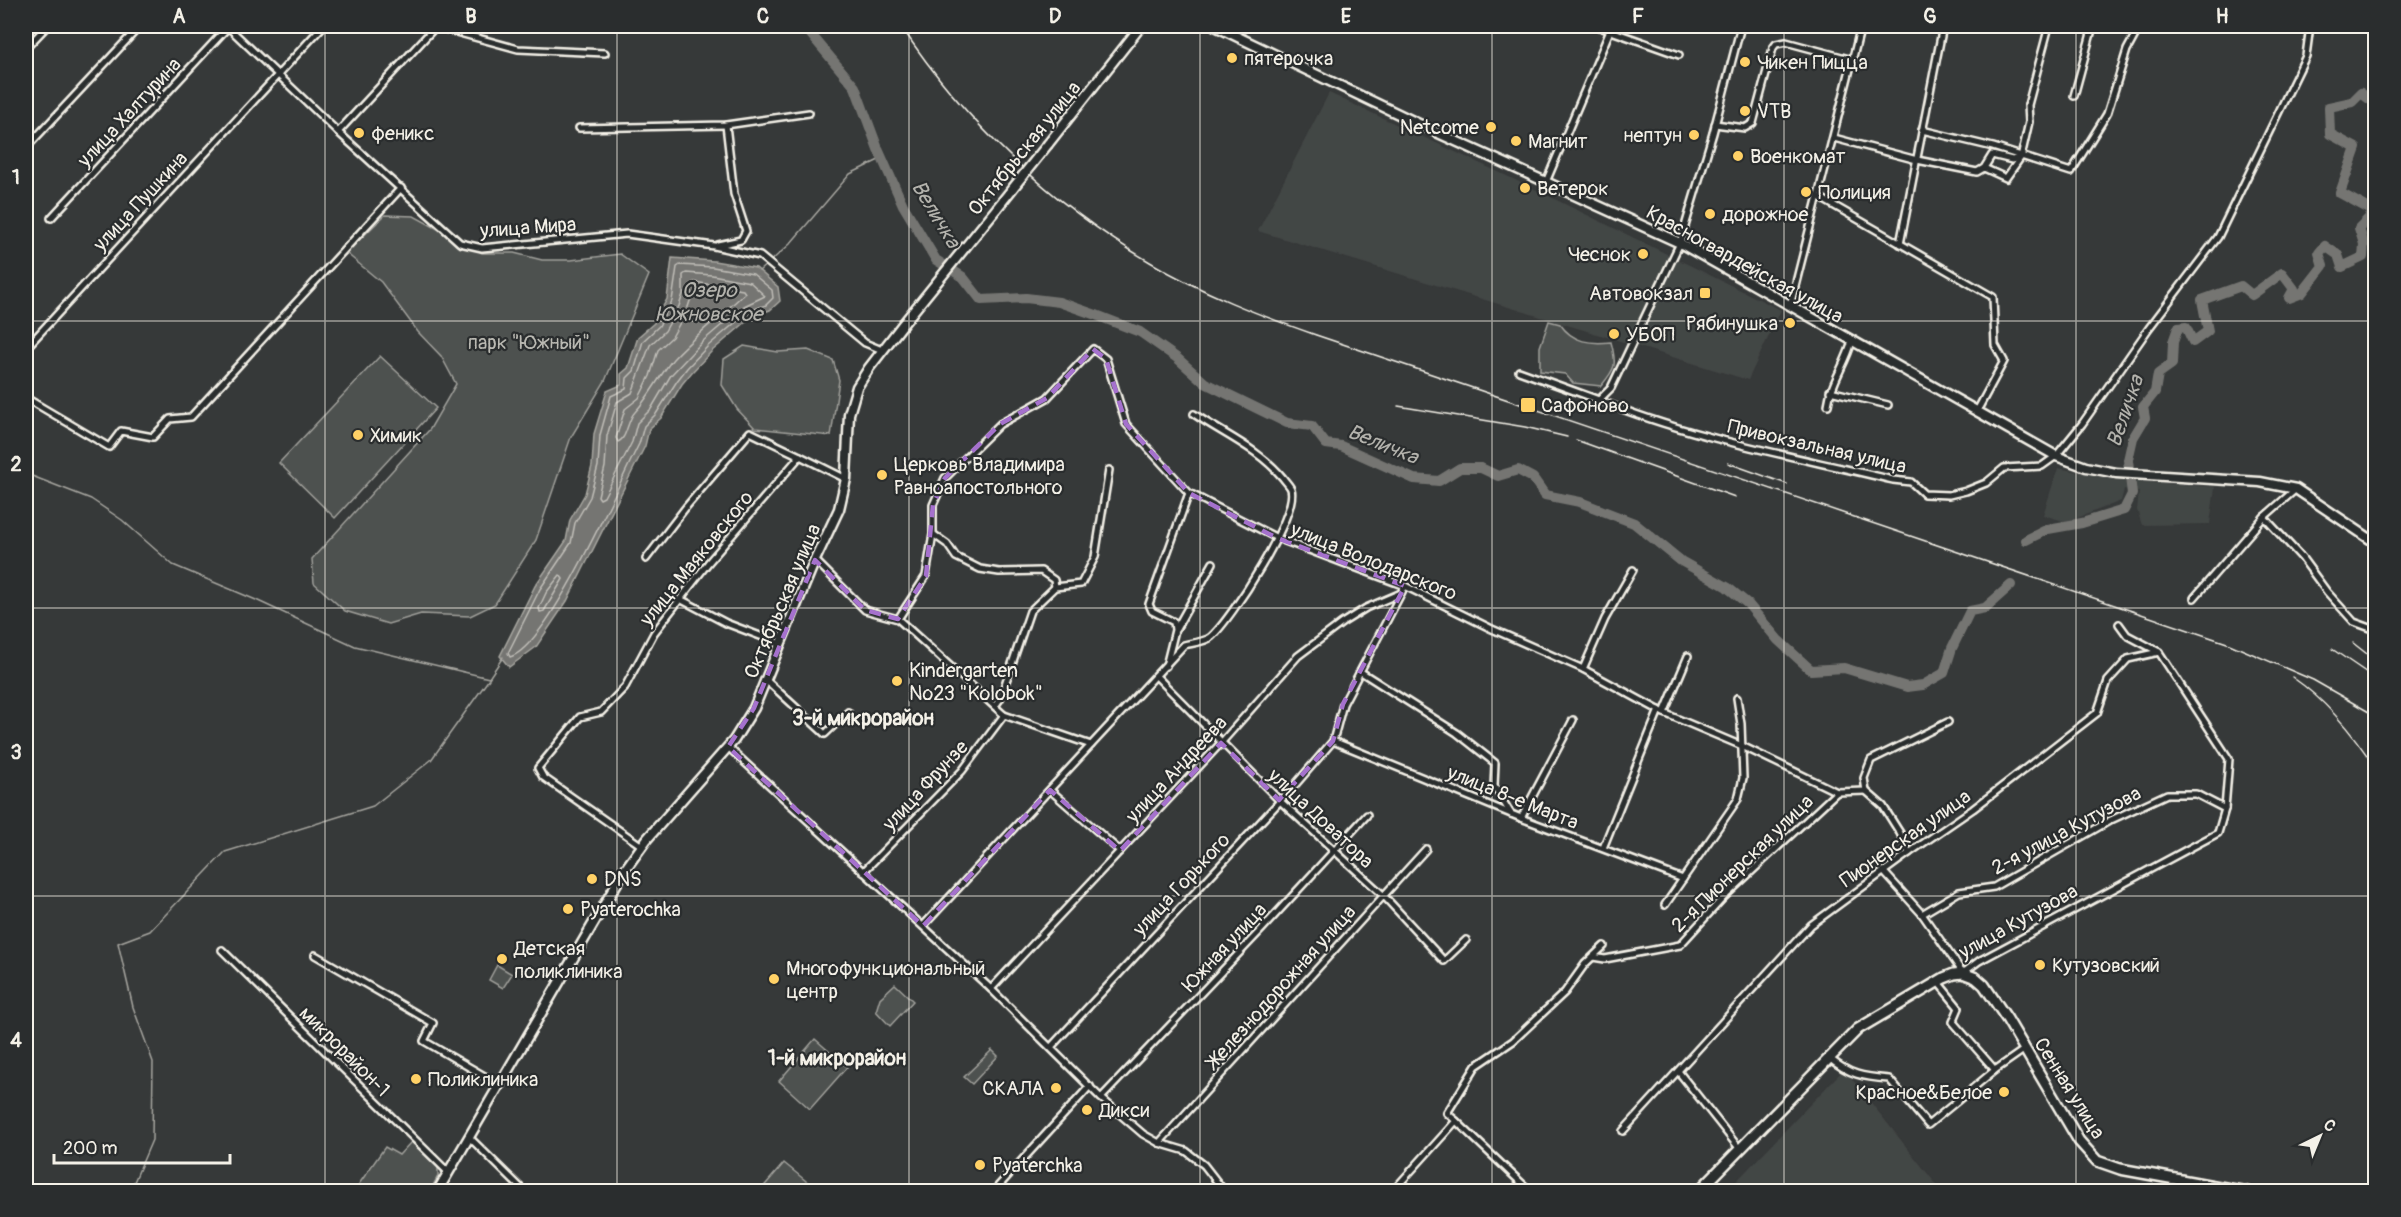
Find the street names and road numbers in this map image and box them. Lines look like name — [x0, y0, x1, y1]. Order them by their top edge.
street label: улица Халтурина — [71, 52, 187, 173]
street label: Октябрьская улица — [962, 76, 1086, 221]
street label: улица Пушкина — [87, 146, 193, 257]
street label: Красногвардейская улица — [1642, 200, 1848, 329]
street label: улица Мира — [478, 212, 577, 243]
street label: Привокзальная улица — [1725, 414, 1909, 479]
street label: улица Маяковского — [634, 485, 759, 632]
street label: улица Володарского — [1286, 516, 1461, 606]
street label: Октябрьская улица — [739, 520, 826, 682]
street label: улица Андреева — [1120, 711, 1232, 829]
street label: улица Фрунзе — [876, 735, 974, 837]
street label: улица 8-е Марта — [1443, 759, 1582, 835]
street label: улица Доватора — [1262, 762, 1379, 874]
street label: 2-я улица Кутузова — [1987, 781, 2145, 880]
street label: Пионерская улица — [1835, 784, 1976, 893]
street label: 2-я Пионерская улица — [1666, 789, 1819, 938]
street label: улица Горького — [1127, 827, 1236, 942]
street label: улица Кутузова — [1953, 878, 2082, 965]
street label: Южная улица — [1177, 898, 1272, 997]
street label: Железнодорожная улица — [1199, 900, 1361, 1075]
street label: микрорайон-1 — [294, 1001, 395, 1102]
street label: Сенная улица — [2029, 1033, 2111, 1144]

